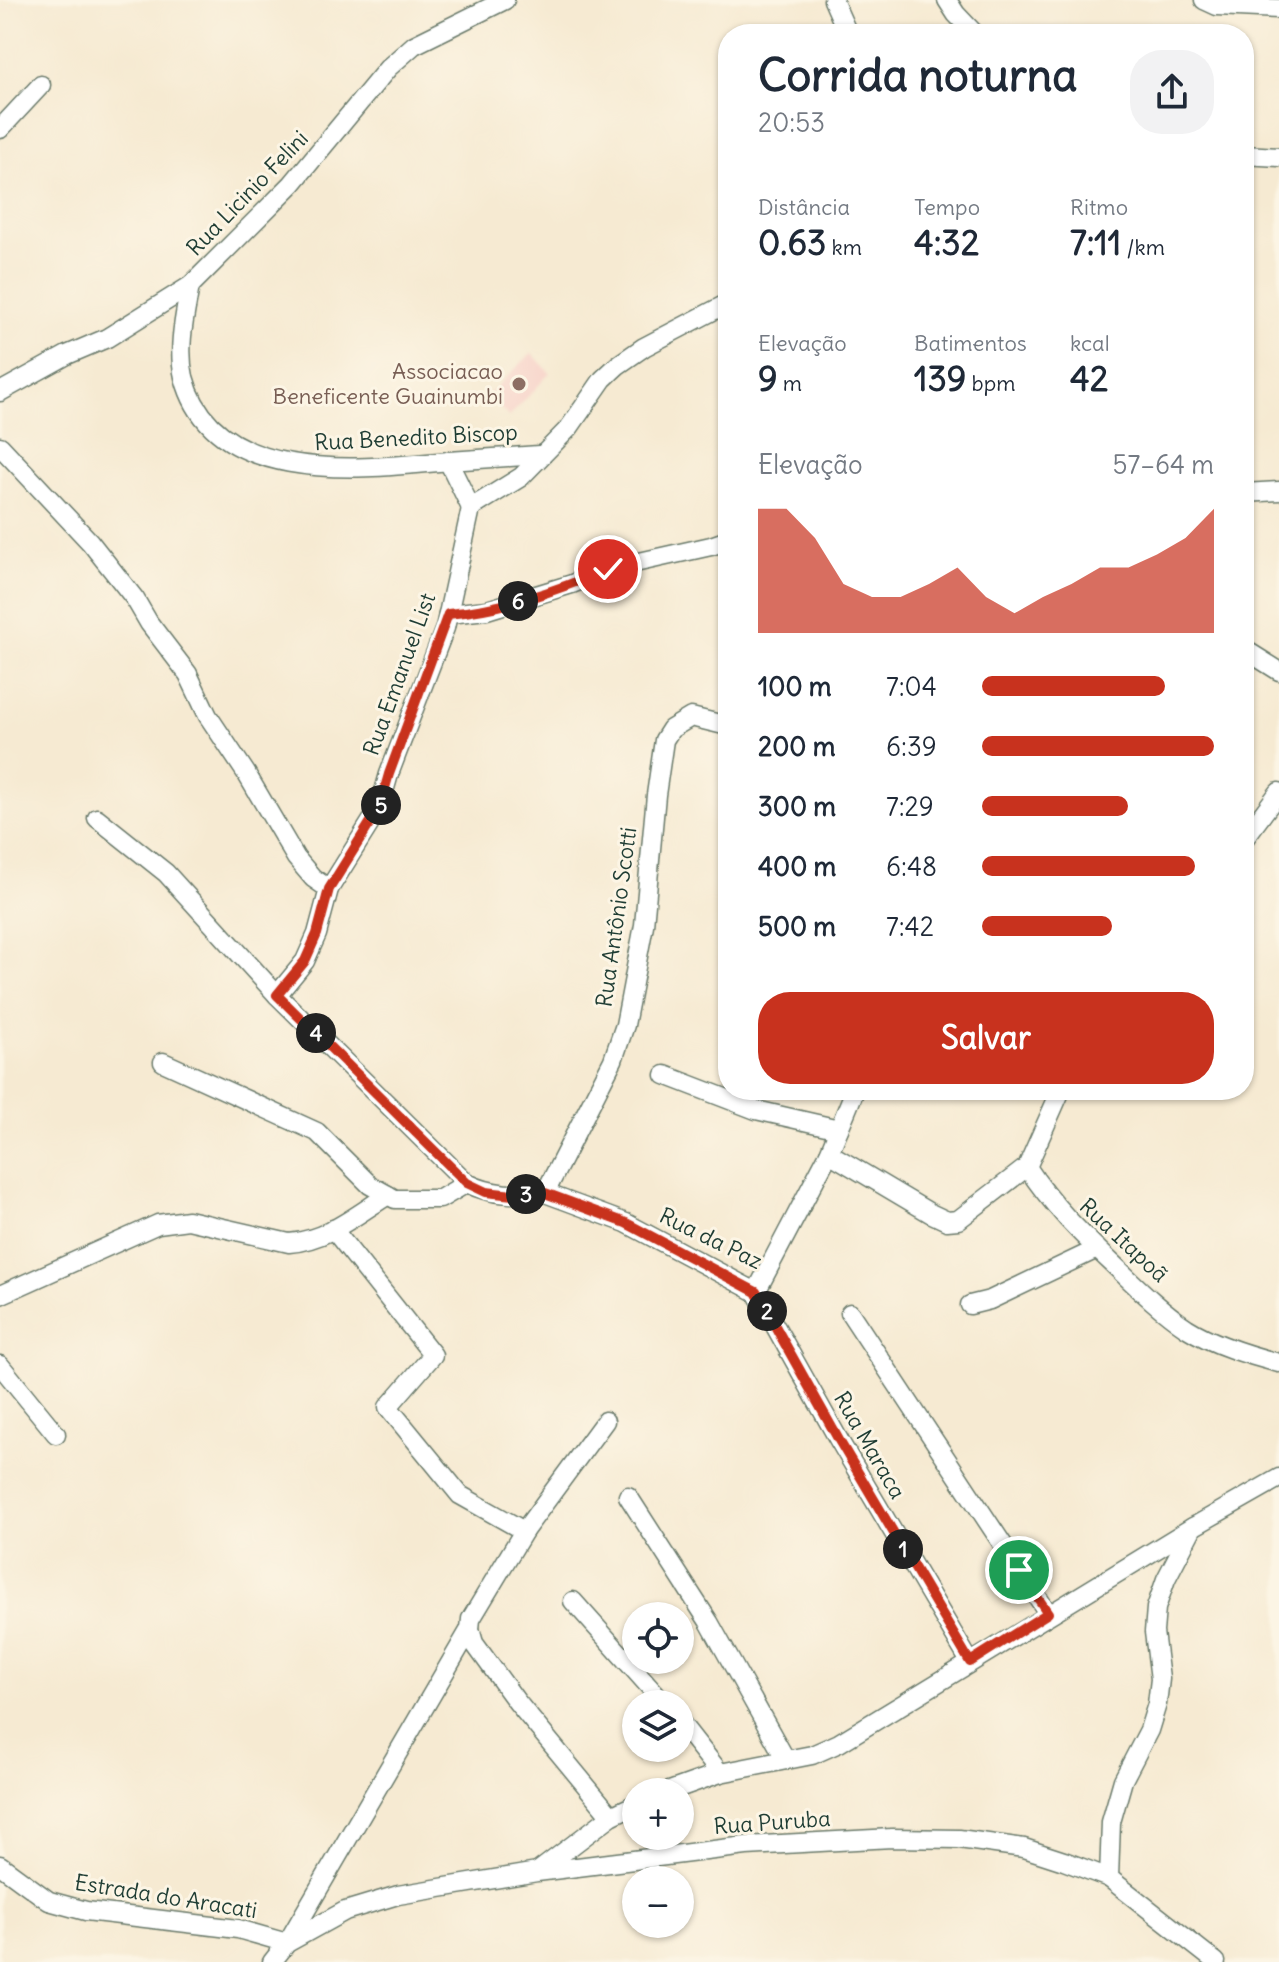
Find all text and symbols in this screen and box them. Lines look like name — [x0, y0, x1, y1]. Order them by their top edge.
text: Corrida noturna — [758, 48, 1077, 103]
button: share — [1130, 50, 1214, 134]
text: 20:53 — [758, 106, 825, 139]
street label: Rua Licinio Felini — [180, 125, 314, 261]
text: Distância — [758, 193, 850, 221]
text: Tempo — [914, 193, 980, 221]
text: Ritmo — [1070, 193, 1128, 221]
text: 0.63 — [758, 221, 826, 264]
text: 4:32 — [914, 221, 979, 264]
text: 7:11 — [1070, 221, 1121, 264]
text: km — [826, 233, 862, 261]
text: /km — [1121, 233, 1165, 261]
text: Elevação — [758, 329, 847, 357]
text: Batimentos — [914, 329, 1027, 357]
text: kcal — [1070, 329, 1110, 357]
place label: Associacao Beneficente Guainumbi — [273, 357, 503, 410]
text: 9 — [758, 357, 778, 400]
text: 139 — [914, 357, 966, 400]
text: 42 — [1070, 357, 1108, 400]
text: m — [778, 369, 802, 397]
text: bpm — [966, 369, 1016, 397]
marker: Associacao Beneficente Guainumbi — [510, 375, 528, 393]
street label: Rua Benedito Biscop — [314, 418, 518, 456]
text: Elevação — [758, 448, 863, 481]
text: 57–64 m — [1113, 448, 1214, 481]
pin — [574, 535, 642, 603]
icon: check — [586, 547, 630, 591]
pin: 6 — [498, 581, 538, 621]
text: 6 — [512, 587, 524, 615]
street label: Rua Emanuel List — [357, 589, 441, 759]
text: 100 m — [758, 670, 832, 703]
text: 7:04 — [886, 670, 937, 703]
text: 200 m — [758, 730, 835, 763]
text: 6:39 — [886, 730, 937, 763]
pin: 5 — [361, 785, 401, 825]
text: 300 m — [758, 790, 836, 823]
text: 7:29 — [886, 790, 934, 823]
text: 5 — [375, 791, 387, 819]
street label: Rua Antônio Scotti — [590, 825, 642, 1009]
text: 400 m — [758, 850, 836, 883]
text: 6:48 — [886, 850, 937, 883]
text: 500 m — [758, 910, 836, 943]
text: 7:42 — [886, 910, 934, 943]
button: Salvar — [758, 992, 1214, 1084]
pin: 4 — [296, 1013, 336, 1053]
text: 4 — [310, 1019, 322, 1047]
pin: 3 — [506, 1174, 546, 1214]
text: 3 — [520, 1180, 532, 1208]
street label: Rua Itapoã — [1074, 1192, 1174, 1288]
street label: Rua da Paz — [655, 1201, 767, 1275]
pin: 2 — [747, 1291, 787, 1331]
text: 2 — [761, 1297, 773, 1325]
street label: Rua Maraca — [828, 1386, 912, 1504]
pin: 1 — [883, 1529, 923, 1569]
text: 1 — [899, 1535, 907, 1563]
pin — [985, 1536, 1053, 1604]
icon: arrive — [997, 1548, 1041, 1592]
map controls — [622, 1602, 694, 1938]
button: locate — [622, 1602, 694, 1674]
button: layers — [622, 1690, 694, 1762]
button: + — [622, 1778, 694, 1850]
street label: Rua Puruba — [713, 1804, 831, 1840]
button: − — [622, 1866, 694, 1938]
street label: Estrada do Aracati — [73, 1868, 259, 1924]

